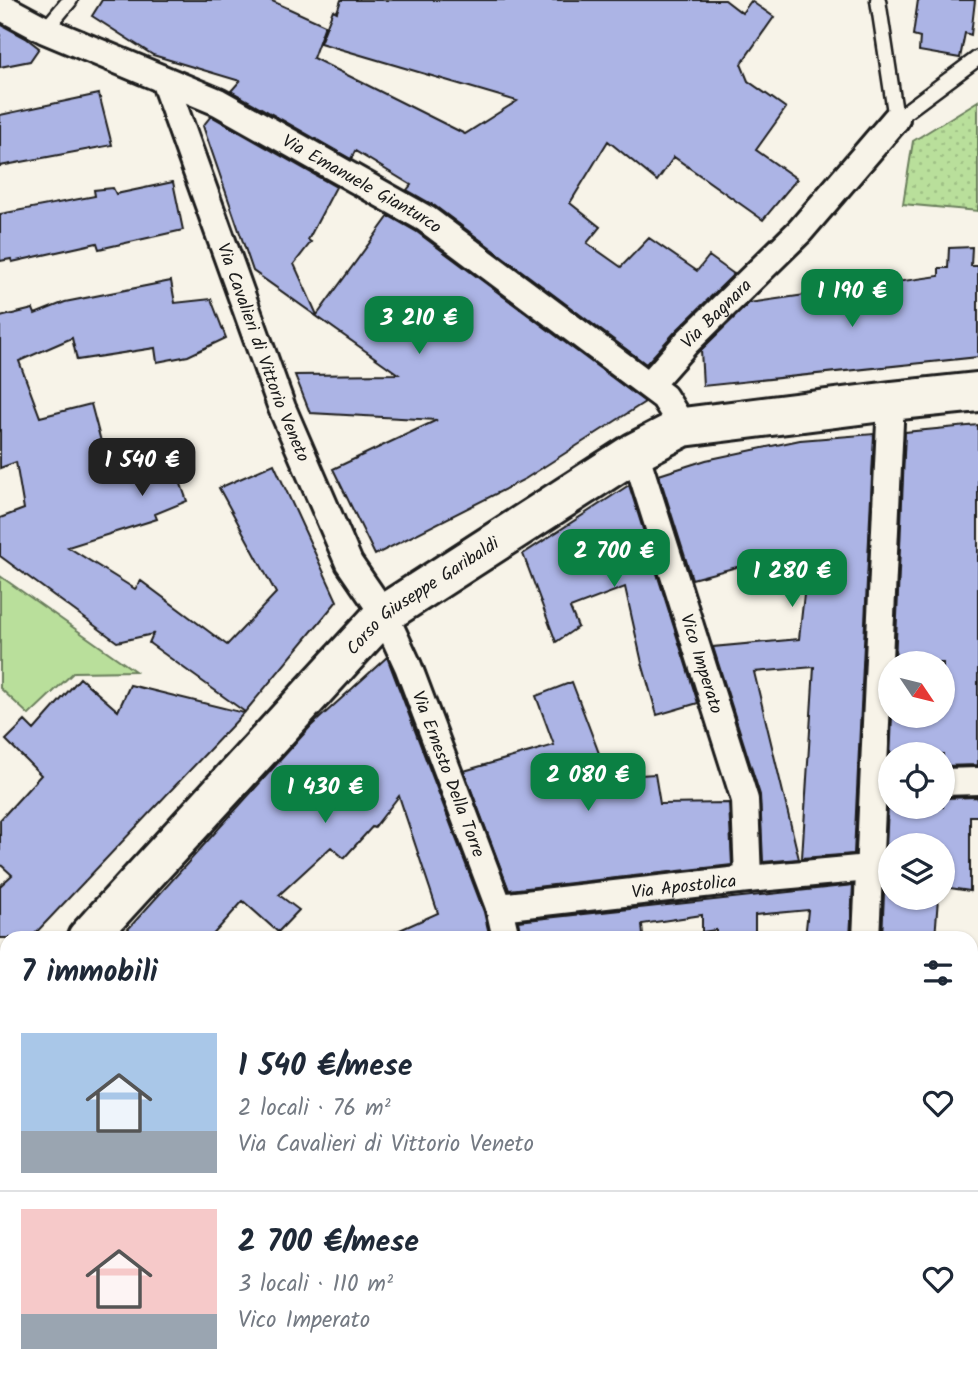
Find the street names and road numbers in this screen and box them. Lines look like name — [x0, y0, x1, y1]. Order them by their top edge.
street label: Via Emanuele Gianturco — [276, 128, 447, 242]
street label: Via Cavalieri di Vittorio Veneto — [208, 239, 317, 467]
street label: Via Bagnara — [675, 273, 759, 357]
street label: Corso Giuseppe Garibaldi — [340, 530, 506, 663]
street label: Vico Imperato — [671, 610, 730, 718]
street label: Via Ernesto Della Torre — [403, 687, 492, 862]
street label: Via Apostolica — [630, 867, 738, 908]

